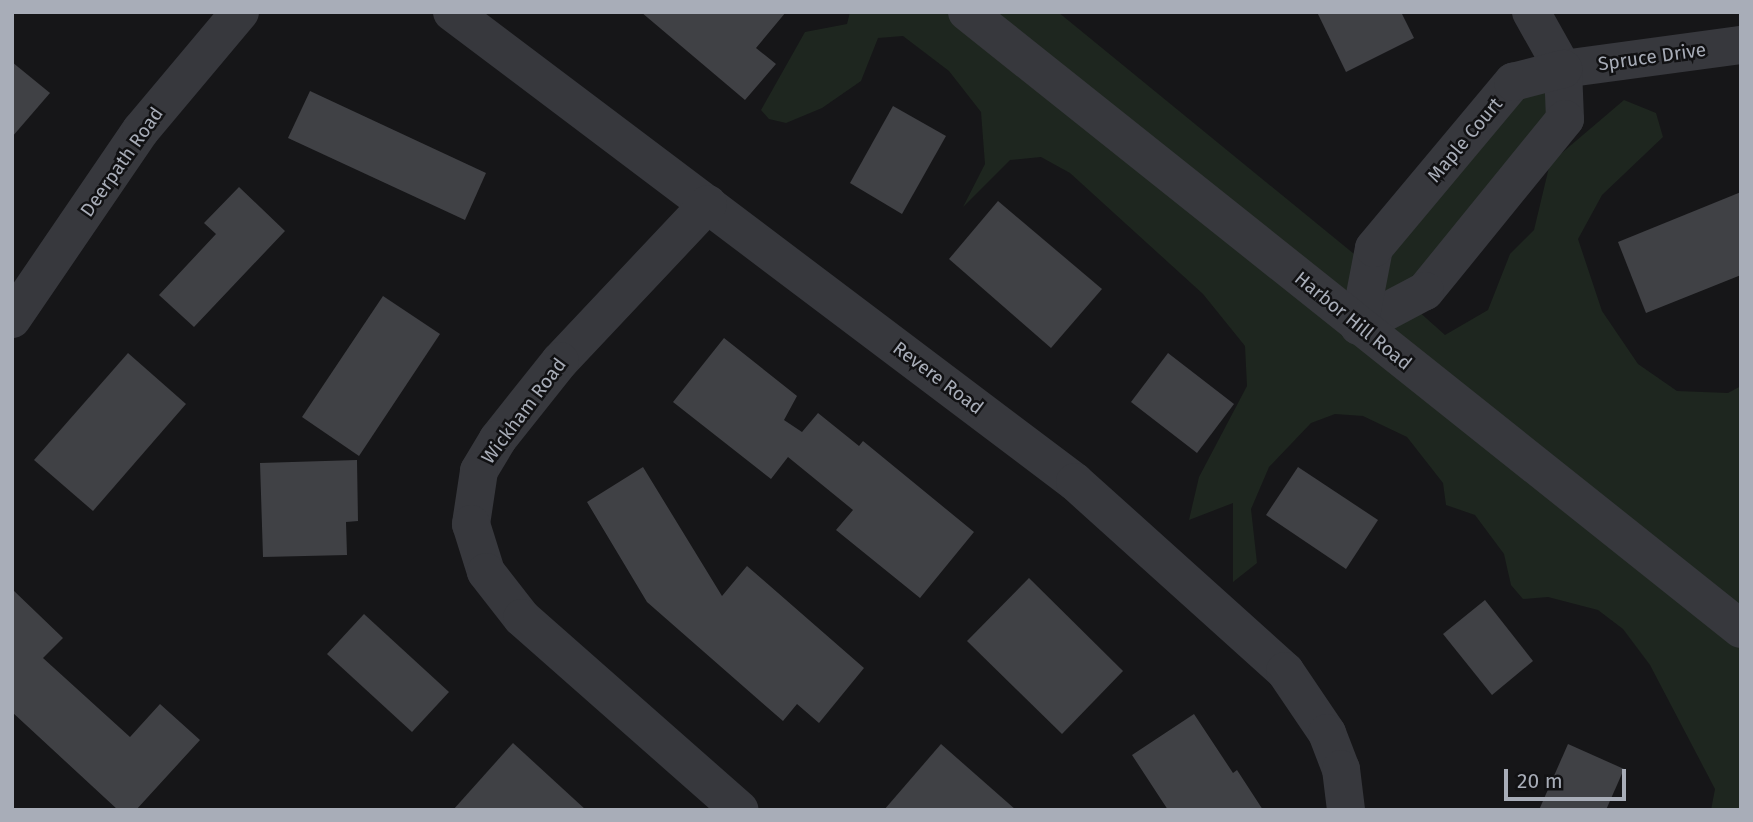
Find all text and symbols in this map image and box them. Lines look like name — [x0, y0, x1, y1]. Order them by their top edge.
street label: Spruce Drive — [1597, 38, 1707, 76]
street label: Maple Court — [1423, 93, 1507, 187]
street label: Deerpath Road — [76, 103, 168, 221]
street label: Harbor Hill Road — [1290, 267, 1416, 375]
street label: Revere Road — [888, 337, 988, 419]
street label: Wickham Road — [477, 354, 571, 468]
scale bar — [1508, 756, 1630, 800]
text: 20 m — [1517, 768, 1563, 794]

